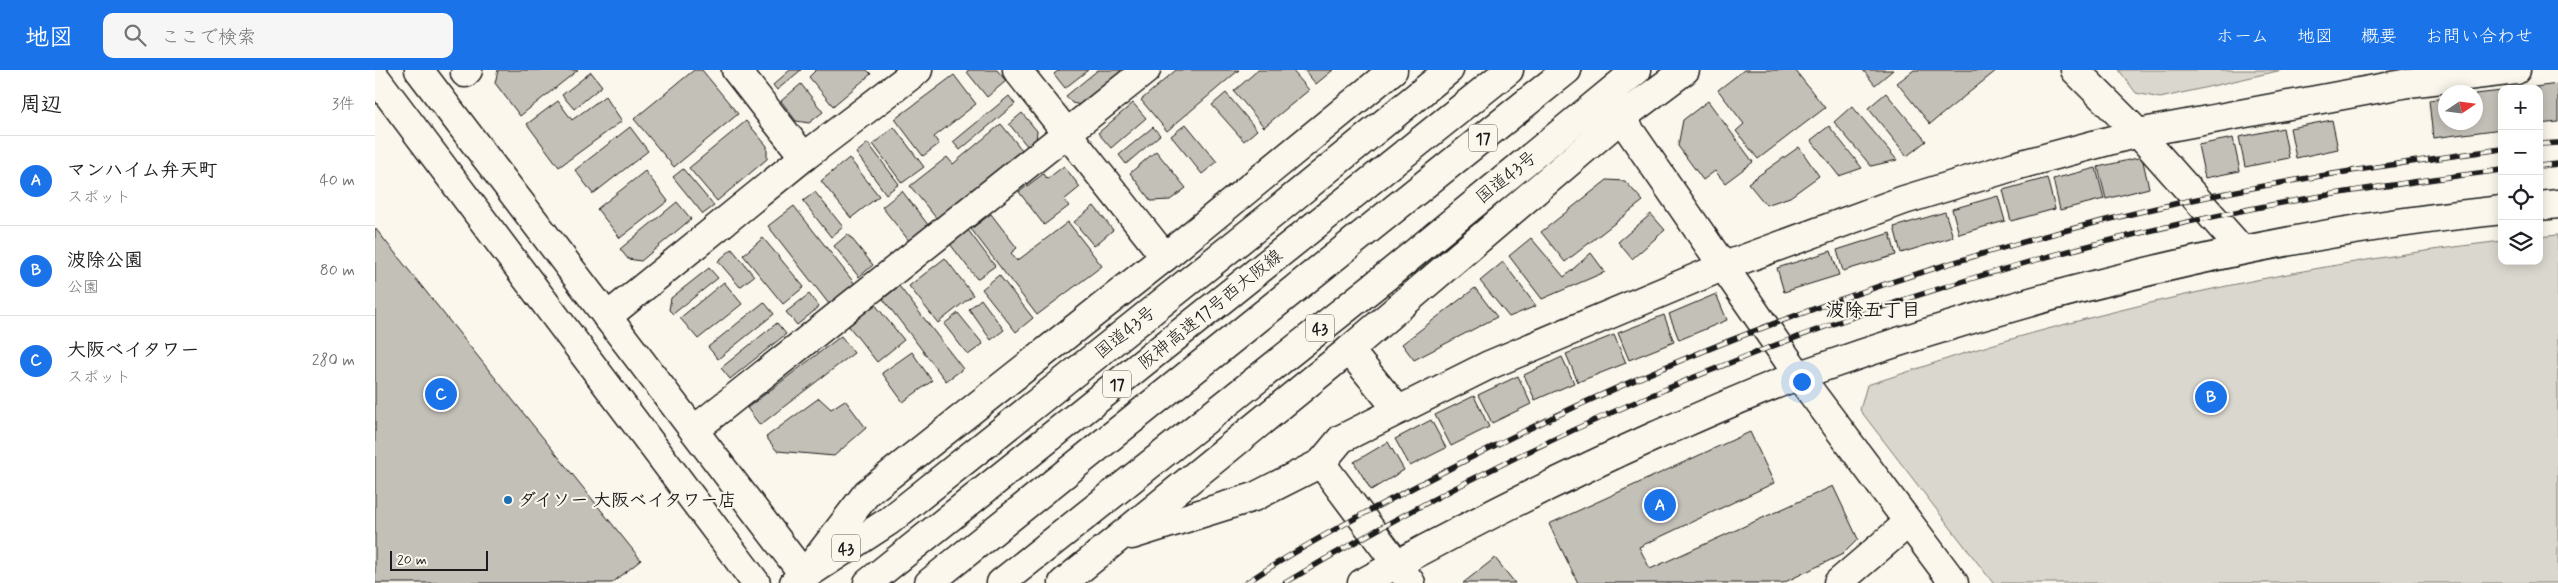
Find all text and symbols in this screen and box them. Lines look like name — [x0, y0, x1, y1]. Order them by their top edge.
search box — [103, 13, 453, 58]
icon: search — [121, 21, 149, 49]
text: 地図 — [25, 23, 73, 54]
text: ここで検索 — [161, 25, 256, 50]
text: ホーム — [2216, 25, 2269, 49]
text: 地図 — [2297, 25, 2333, 49]
text: 概要 — [2361, 25, 2397, 49]
text: お問い合わせ — [2425, 25, 2533, 49]
north arrow — [2438, 85, 2483, 130]
map controls — [2498, 85, 2543, 265]
button: + — [2498, 85, 2543, 130]
text: 周辺 — [20, 91, 62, 119]
text: 3件 — [332, 94, 355, 115]
road number: 17 — [1469, 124, 1497, 152]
button: − — [2498, 130, 2543, 175]
street label: 国道43号 — [1471, 146, 1542, 210]
text: マンハイム弁天町 — [67, 158, 217, 183]
text: A — [31, 170, 41, 191]
text: 40 m — [319, 170, 355, 191]
button: locate — [2498, 175, 2543, 220]
text: スポット — [67, 187, 131, 208]
button: layers — [2498, 220, 2543, 265]
street label: 阪神高速17号西大阪線 — [1133, 244, 1288, 375]
text: 波除公園 — [67, 248, 143, 273]
text: B — [31, 260, 41, 281]
text: 80 m — [320, 260, 355, 281]
text: 公園 — [67, 277, 99, 298]
district label: 波除五丁目 — [1825, 298, 1921, 323]
street label: 国道43号 — [1090, 301, 1161, 365]
road number: 43 — [1306, 314, 1334, 342]
text: 大阪ベイタワー — [67, 338, 199, 363]
text: C — [30, 350, 42, 371]
text: 280 m — [312, 350, 355, 371]
text: スポット — [67, 367, 131, 388]
your location — [1789, 369, 1815, 395]
road number: 17 — [1103, 370, 1131, 398]
pin: C — [425, 375, 457, 413]
pin: B — [2195, 378, 2227, 416]
pin: A — [1644, 486, 1676, 524]
place label: ダイソー 大阪ベイタワー店 — [518, 489, 736, 513]
marker: ダイソー 大阪ベイタワー店 — [502, 494, 514, 506]
road number: 43 — [832, 534, 860, 562]
scale bar — [390, 548, 487, 571]
text: 20 m — [397, 551, 427, 569]

